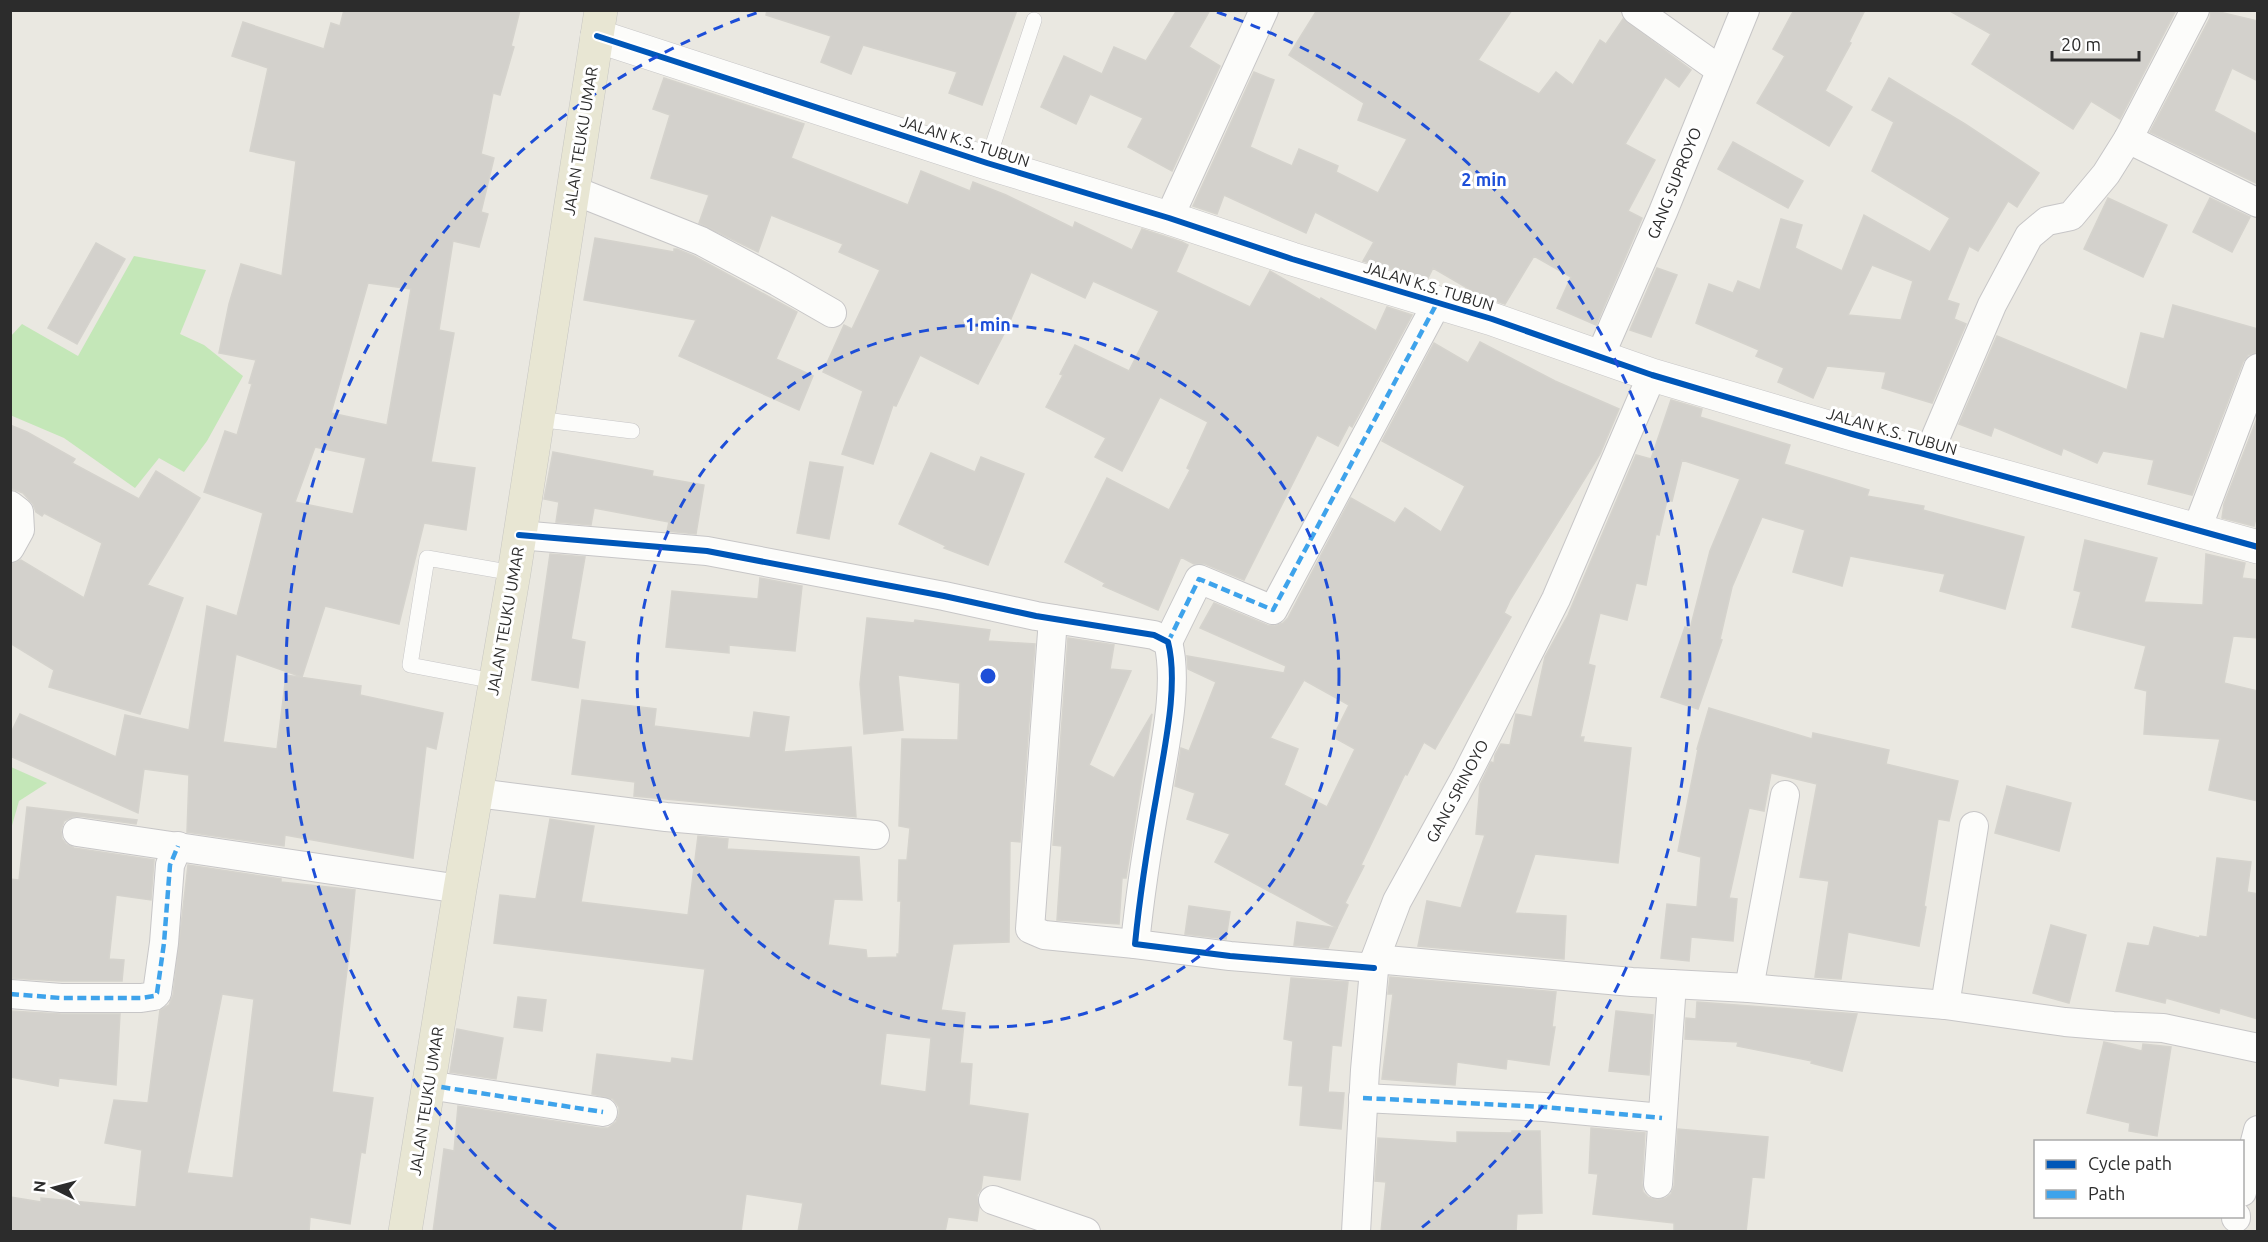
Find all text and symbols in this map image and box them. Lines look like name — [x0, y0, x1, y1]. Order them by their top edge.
scale bar — [2052, 24, 2139, 62]
text: 20 m — [2061, 34, 2101, 54]
street label: JALAN TEUKU UMAR — [559, 65, 601, 217]
street label: JALAN K.S. TUBUN — [898, 112, 1032, 170]
street label: GANG SUPROYO — [1643, 125, 1705, 241]
text: 2 min — [1461, 169, 1507, 189]
street label: JALAN K.S. TUBUN — [1362, 258, 1496, 314]
text: 1 min — [965, 314, 1011, 334]
street label: JALAN K.S. TUBUN — [1825, 404, 1959, 458]
street label: JALAN TEUKU UMAR — [483, 545, 527, 697]
centre of rings — [978, 666, 998, 686]
street label: GANG SRINOYO — [1422, 737, 1492, 845]
street label: JALAN TEUKU UMAR — [405, 1025, 447, 1177]
legend — [2034, 1140, 2244, 1218]
text: Cycle path — [2088, 1153, 2172, 1173]
north arrow — [24, 1158, 84, 1218]
text: N — [30, 1180, 49, 1193]
text: Path — [2088, 1183, 2125, 1203]

